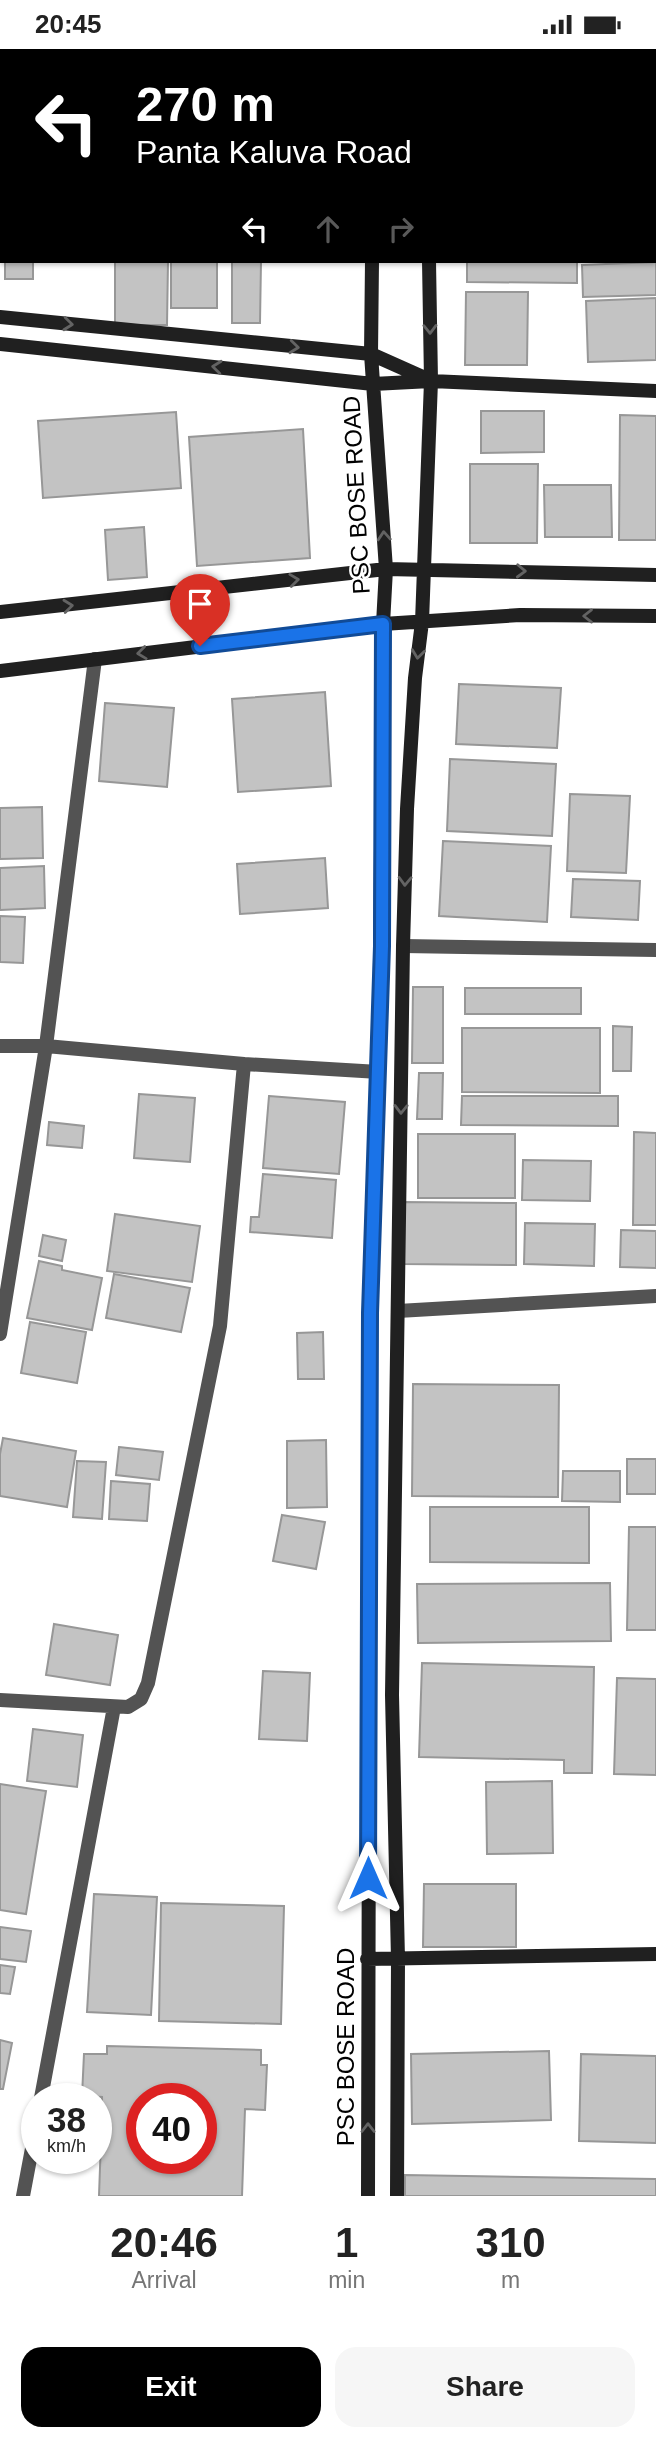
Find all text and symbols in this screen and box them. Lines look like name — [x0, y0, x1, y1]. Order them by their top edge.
text: 20:45 — [35, 9, 102, 39]
icon: left — [21, 77, 112, 168]
text: 270 m — [136, 77, 275, 131]
text: Panta Kaluva Road — [136, 134, 412, 170]
icon: left — [236, 210, 274, 248]
icon: ahead — [309, 210, 347, 248]
icon: right — [382, 210, 420, 248]
one-way arrow — [62, 316, 74, 331]
one-way arrow — [423, 324, 438, 335]
one-way arrow — [288, 339, 300, 354]
one-way arrow — [211, 360, 222, 375]
street label: PSC BOSE ROAD — [337, 395, 375, 595]
one-way arrow — [377, 530, 392, 541]
one-way arrow — [515, 563, 526, 578]
one-way arrow — [288, 572, 300, 587]
pin — [170, 574, 230, 646]
icon: arrive — [181, 585, 219, 623]
one-way arrow — [62, 598, 74, 613]
one-way arrow — [582, 608, 593, 624]
one-way arrow — [136, 646, 148, 661]
one-way arrow — [411, 648, 426, 660]
one-way arrow — [397, 876, 412, 887]
one-way arrow — [393, 1104, 409, 1114]
position arrow — [331, 1841, 405, 1915]
street label: PSC BOSE ROAD — [332, 1948, 359, 2146]
speed limit sign: 40 — [126, 2083, 217, 2174]
text: 38 — [47, 2100, 86, 2139]
one-way arrow — [360, 2122, 376, 2133]
text: km/h — [47, 2136, 86, 2156]
text: 20:46 — [110, 2219, 218, 2266]
text: 1 — [335, 2219, 358, 2266]
text: 310 — [476, 2219, 546, 2266]
text: Arrival — [131, 2267, 197, 2293]
text: min — [328, 2267, 365, 2293]
text: m — [501, 2267, 520, 2293]
button: Exit — [21, 2347, 321, 2427]
button: Share — [335, 2347, 635, 2427]

